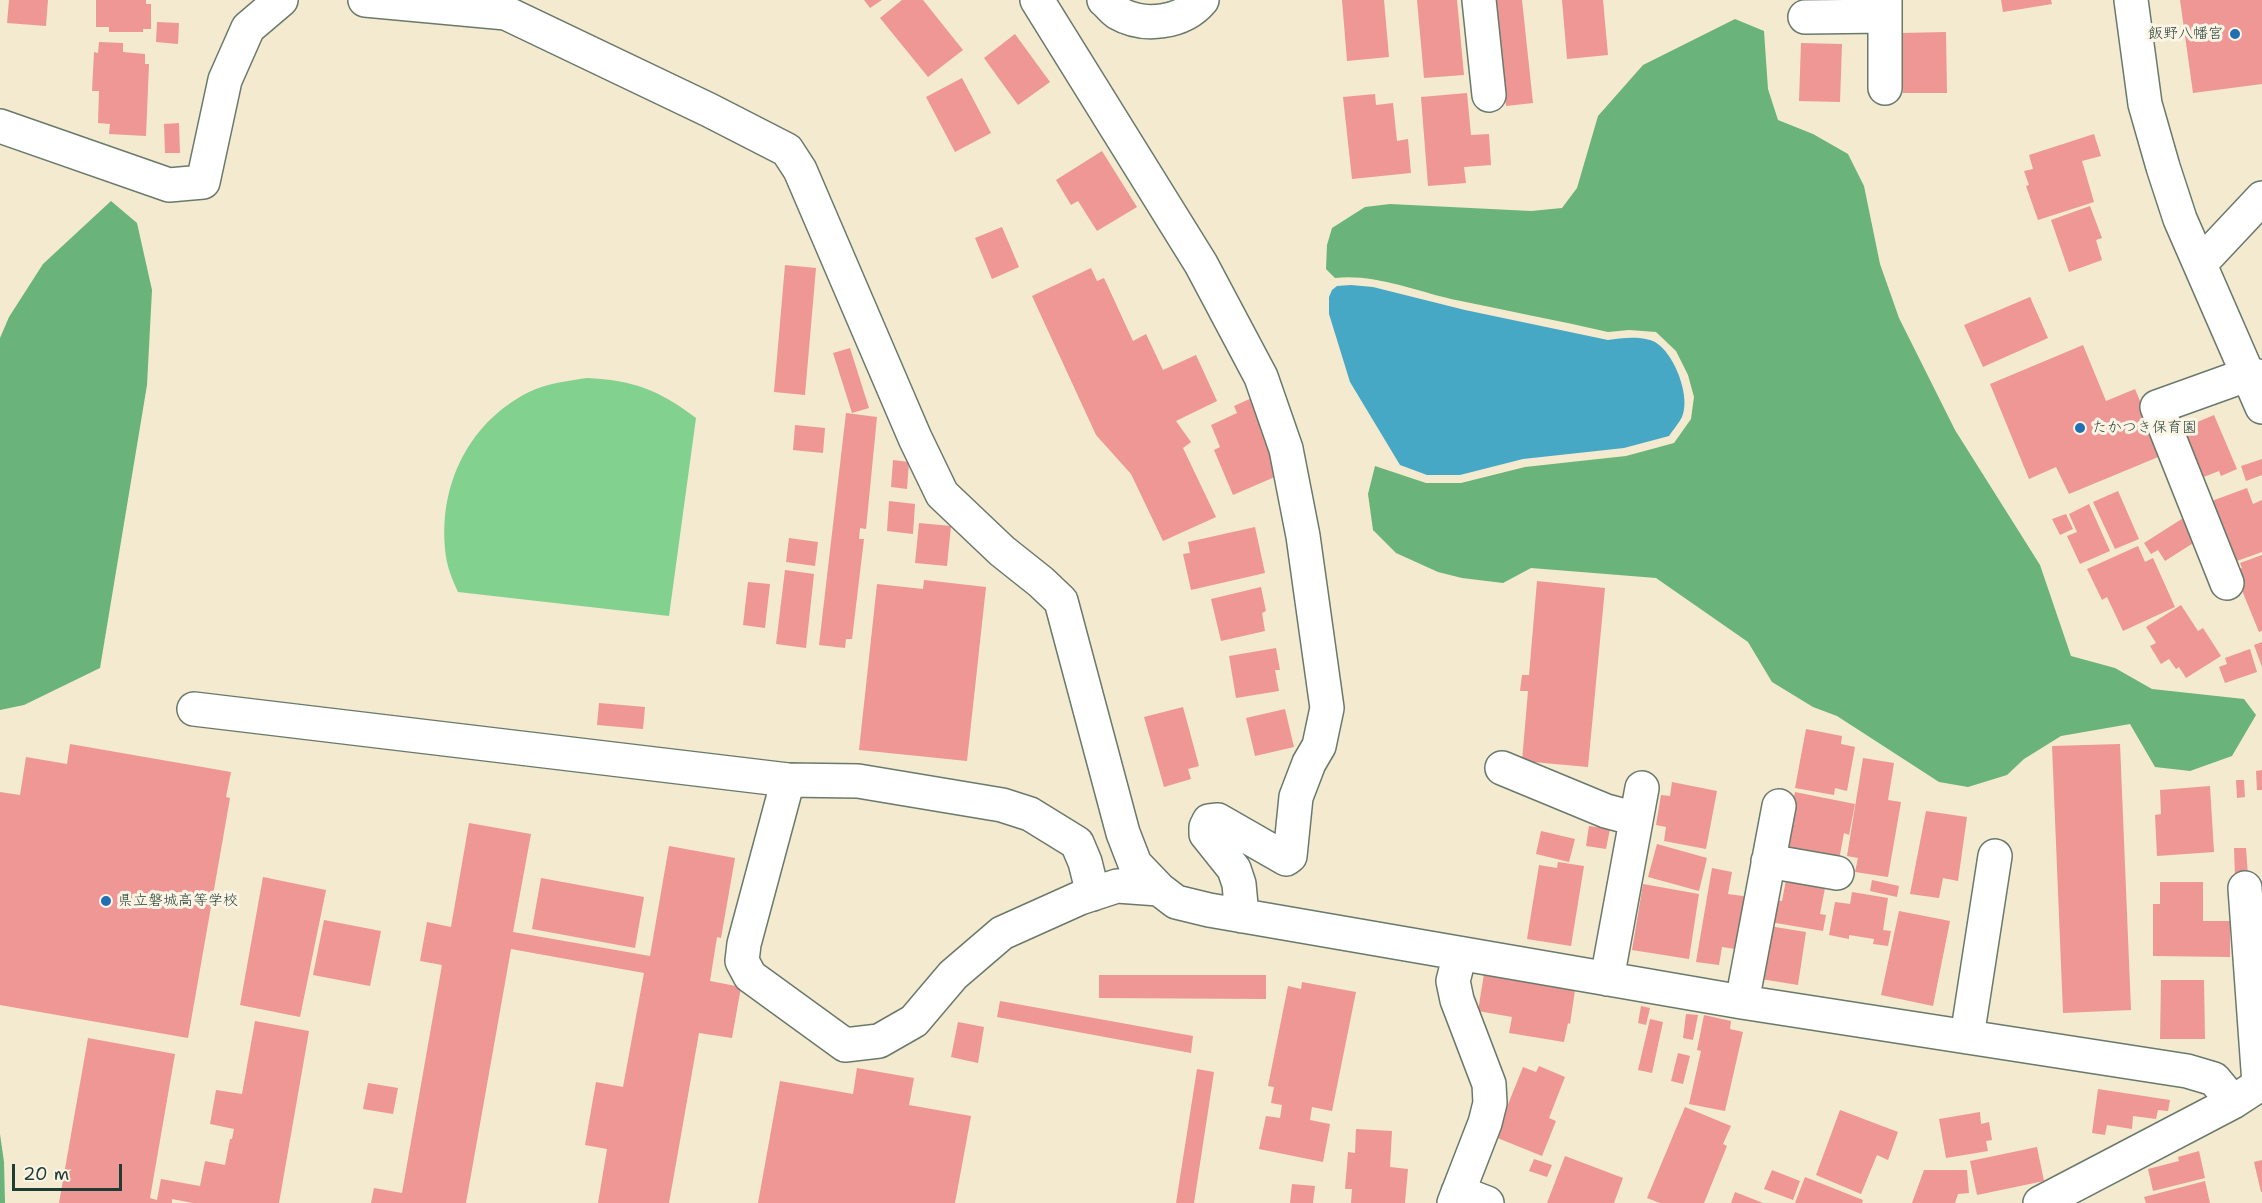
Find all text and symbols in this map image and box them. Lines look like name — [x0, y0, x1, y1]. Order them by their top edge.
place label: 飯野八幡宮 — [2148, 25, 2223, 43]
marker: 飯野八幡宮 — [2228, 27, 2242, 41]
place label: たかつき保育園 — [2092, 419, 2197, 437]
marker: たかつき保育園 — [2073, 421, 2087, 435]
place label: 県立磐城高等学校 — [118, 892, 238, 910]
marker: 県立磐城高等学校 — [99, 894, 113, 908]
scale bar — [15, 1152, 124, 1190]
text: 20 m — [23, 1162, 69, 1186]

